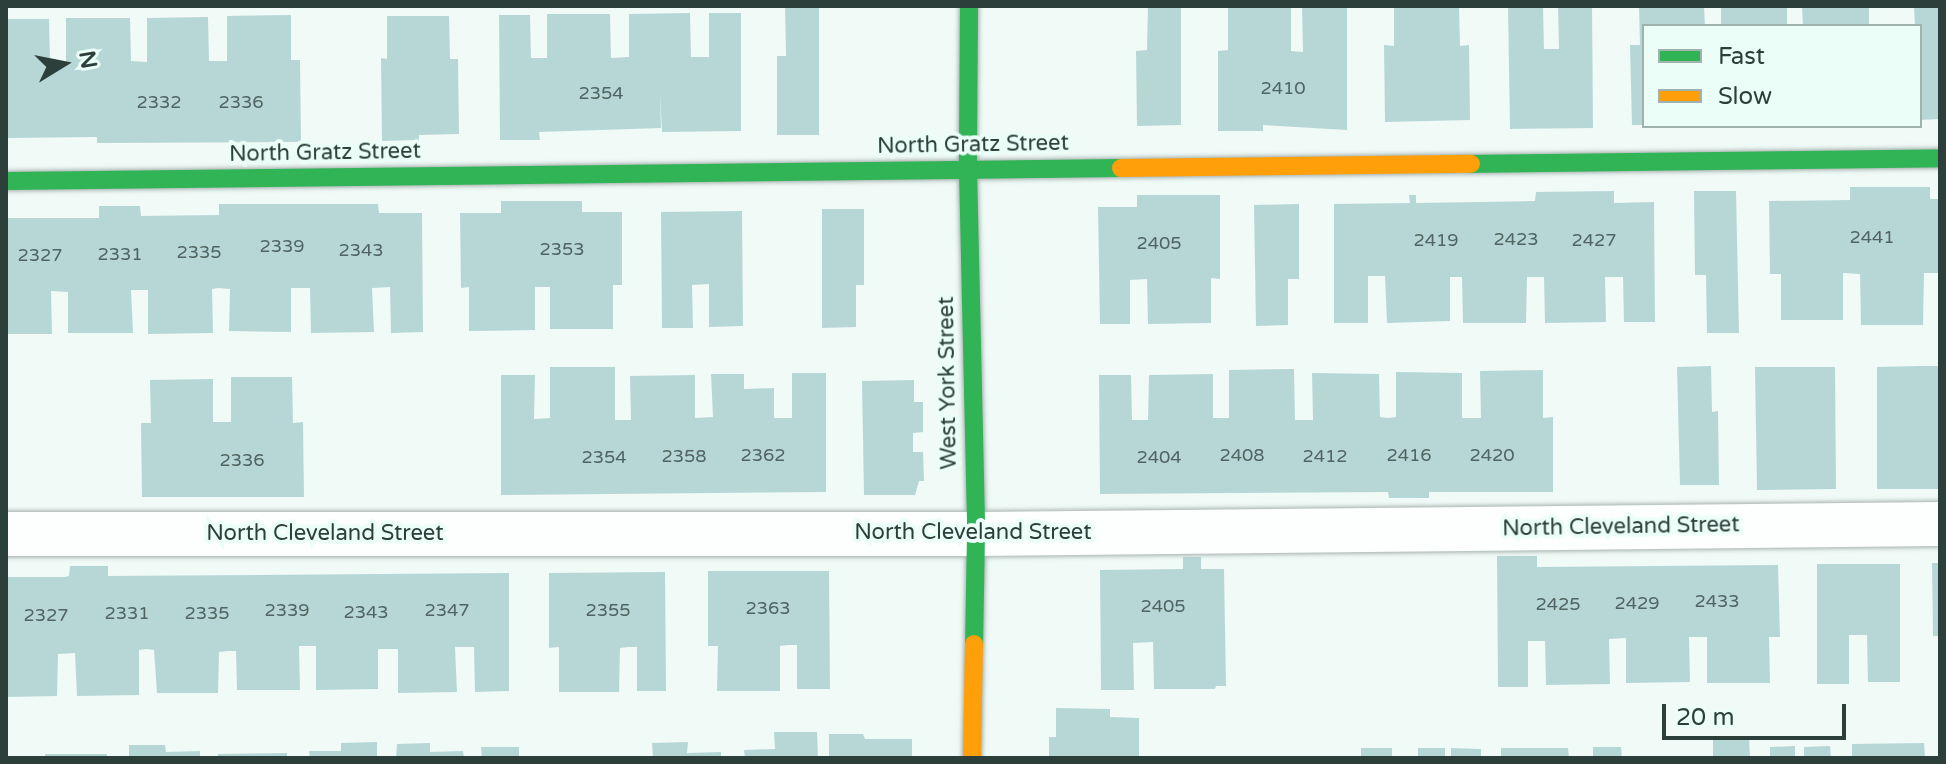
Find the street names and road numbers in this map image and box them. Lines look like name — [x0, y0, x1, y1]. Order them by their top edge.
street label: North Gratz Street — [877, 130, 1069, 160]
street label: North Gratz Street — [229, 138, 421, 168]
street label: West York Street — [933, 296, 963, 470]
street label: North Cleveland Street — [1502, 512, 1740, 542]
street label: North Cleveland Street — [854, 520, 1092, 546]
street label: North Cleveland Street — [206, 521, 444, 547]

